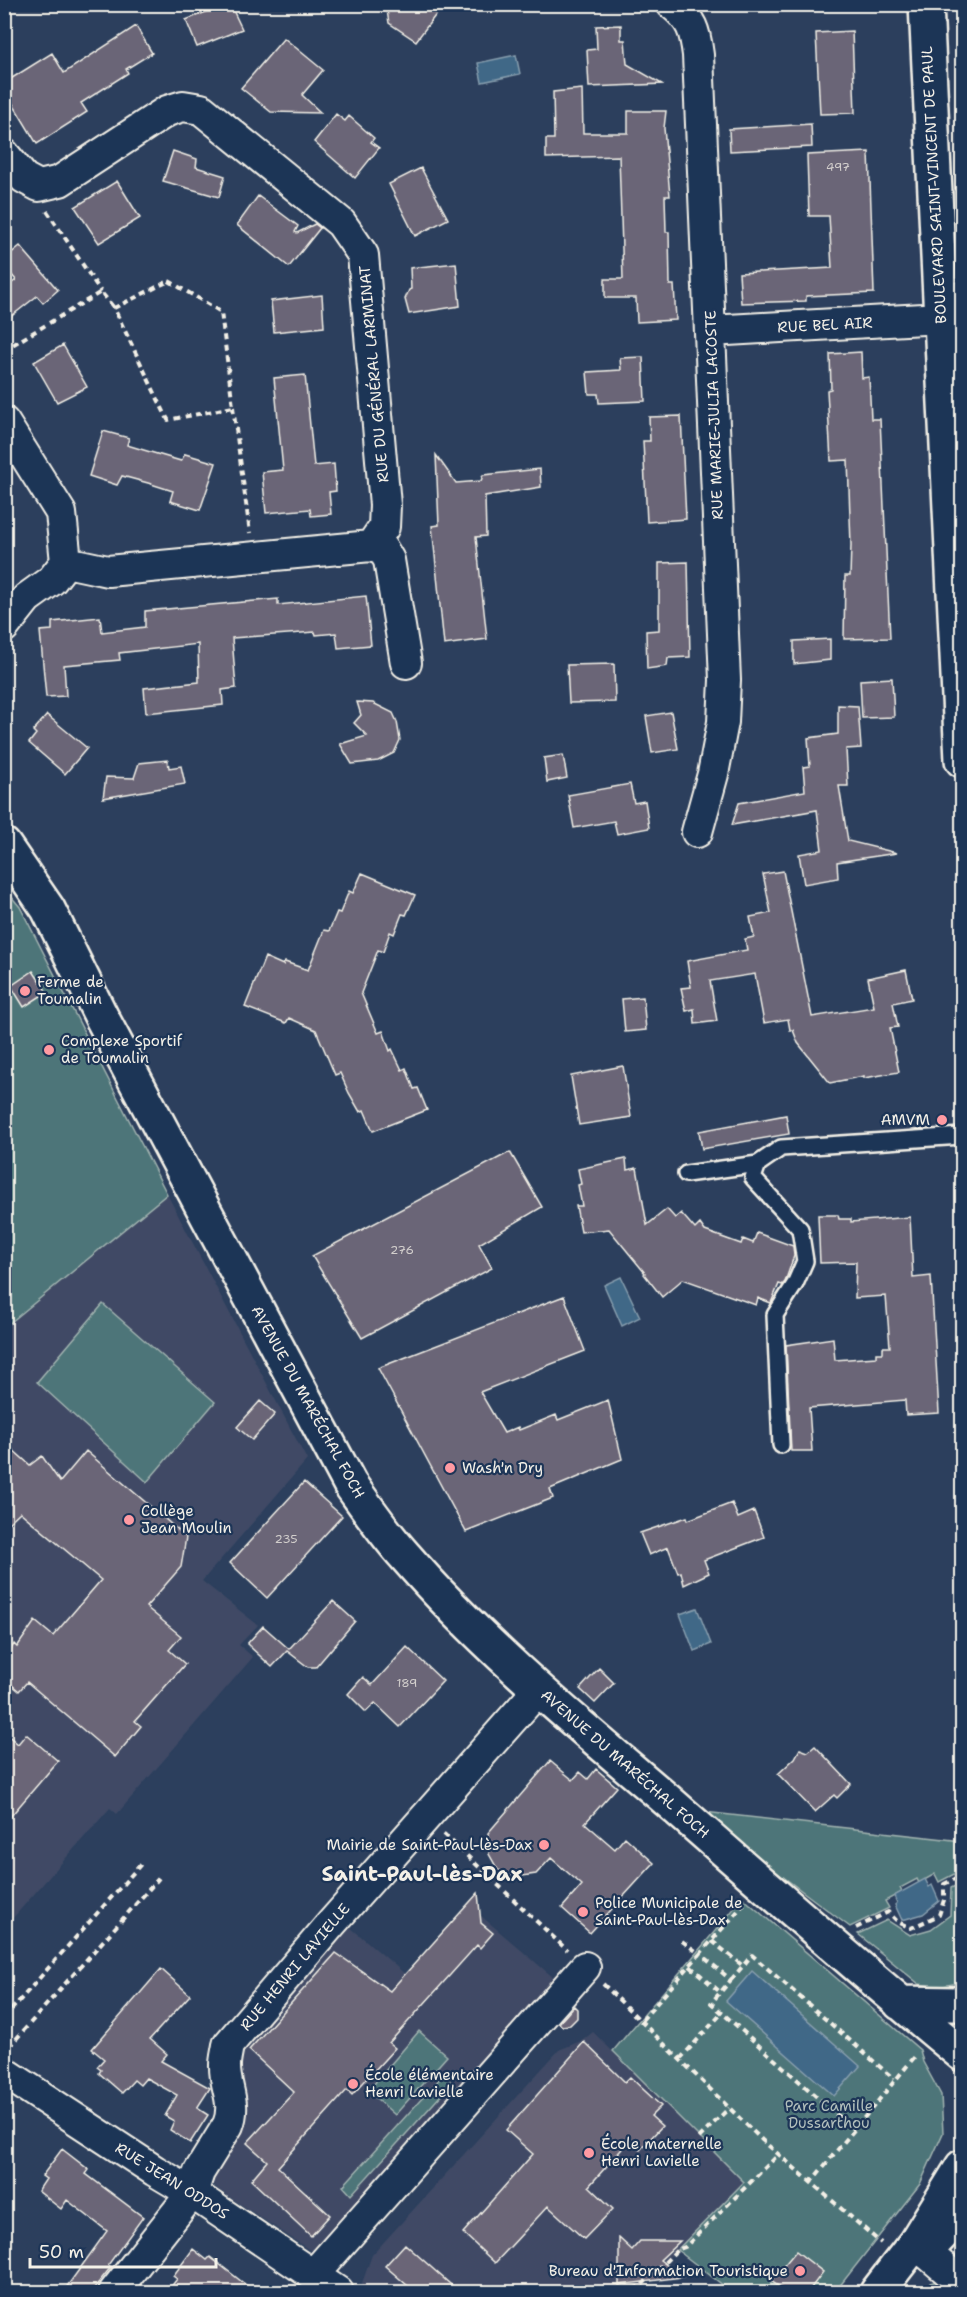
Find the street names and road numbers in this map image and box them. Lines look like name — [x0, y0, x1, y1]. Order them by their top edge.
street label: BOULEVARD SAINT-VINCENT DE PAUL — [917, 46, 951, 324]
street label: RUE DU GÉNÉRAL LARMINAT — [354, 265, 393, 484]
street label: RUE MARIE-JULIA LACOSTE — [700, 310, 728, 520]
street label: RUE BEL AIR — [777, 313, 873, 337]
street label: AVENUE DU MARÉCHAL FOCH — [247, 1302, 370, 1502]
street label: AVENUE DU MARÉCHAL FOCH — [536, 1684, 714, 1843]
street label: RUE HENRI LAVIELLE — [236, 1899, 354, 2035]
street label: RUE JEAN ODDOS — [111, 2138, 233, 2224]

